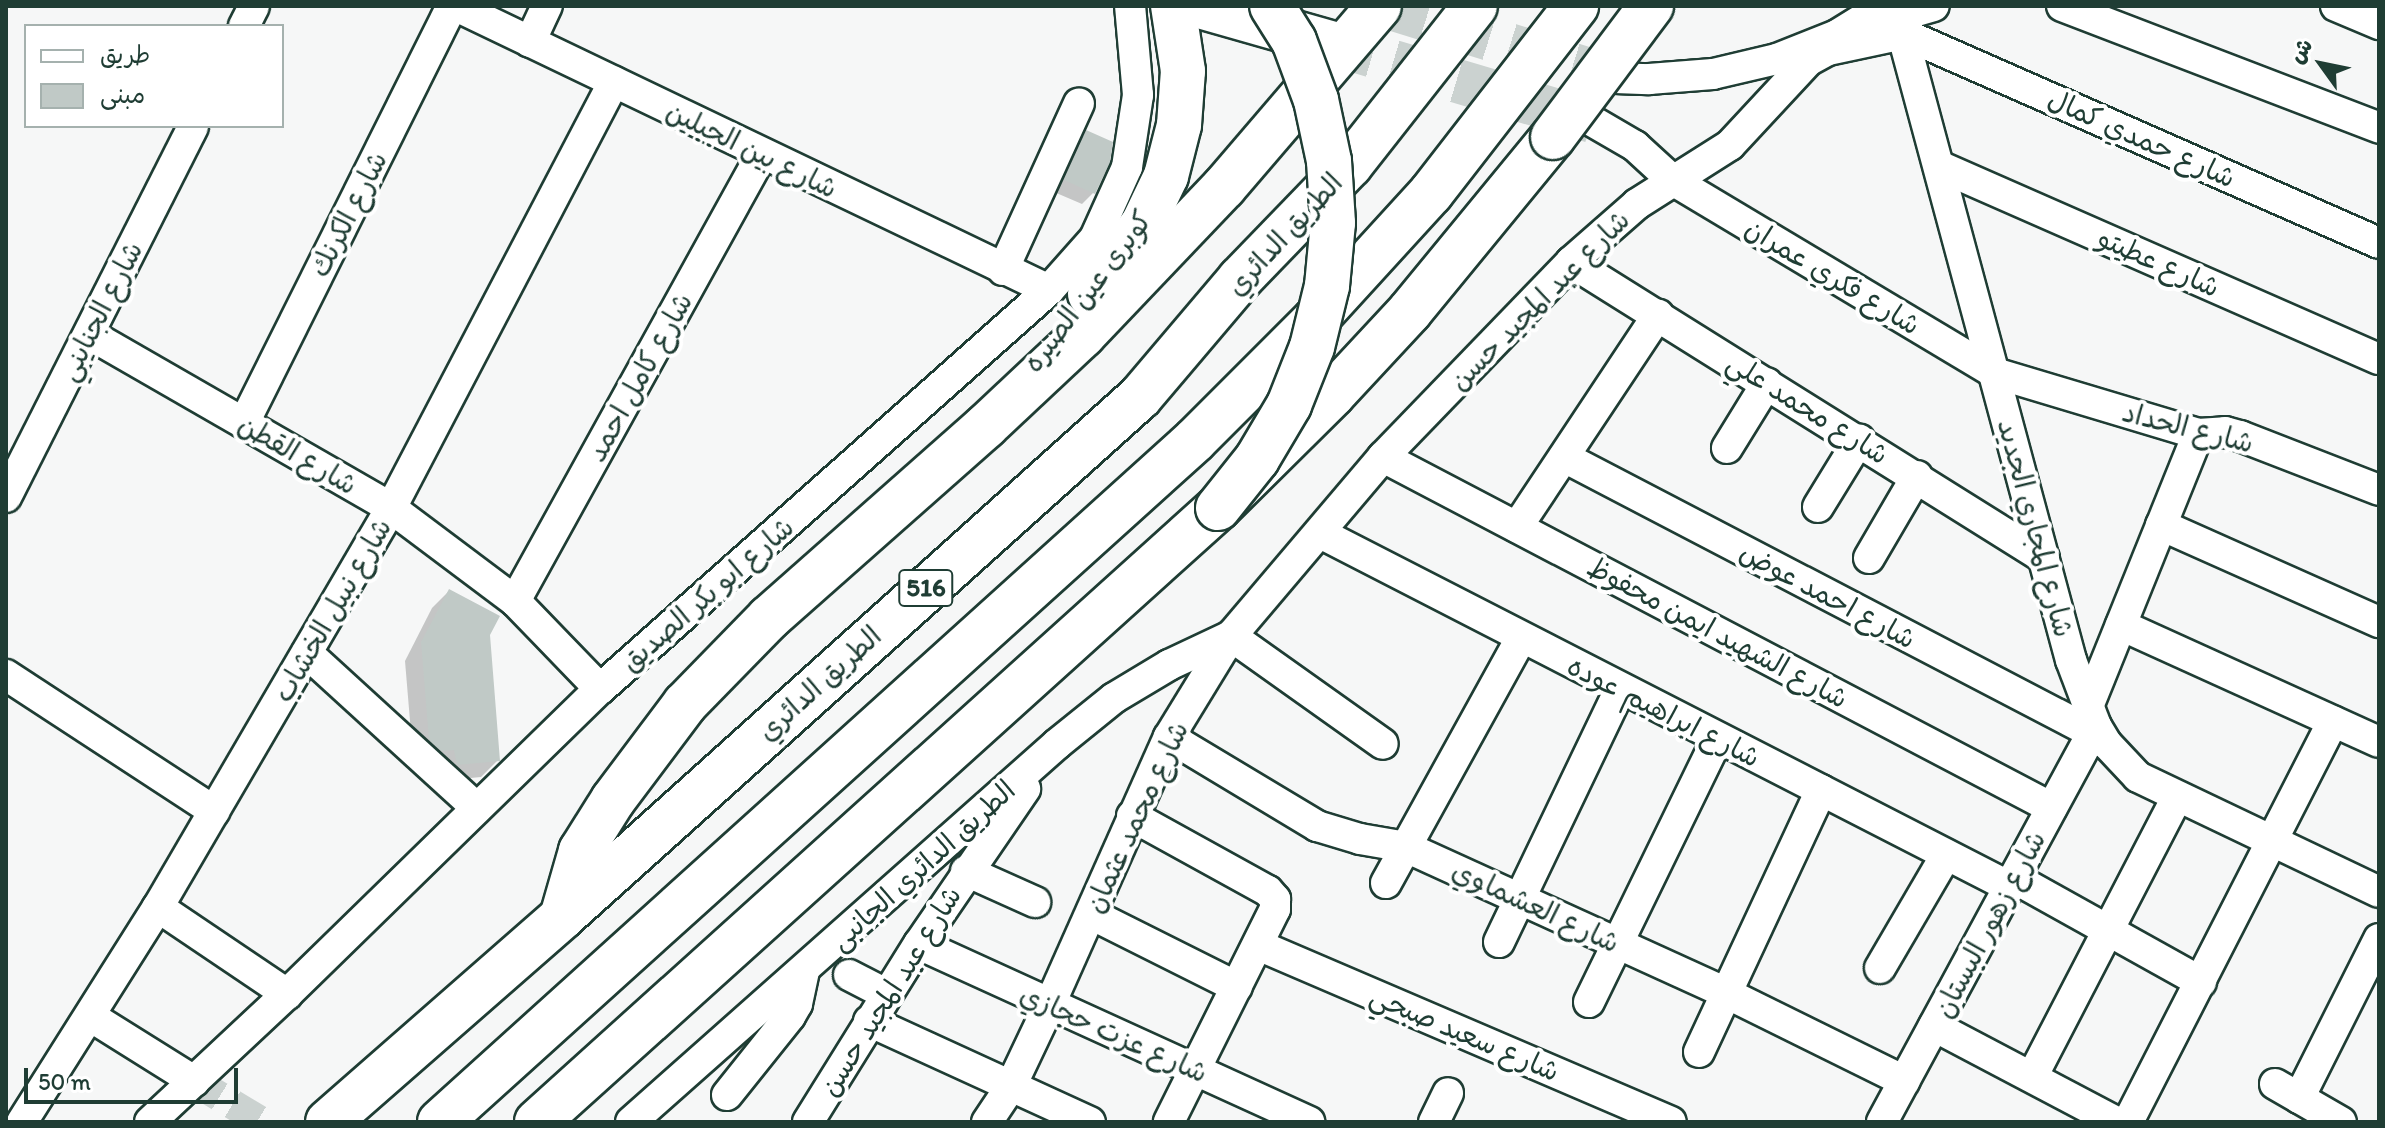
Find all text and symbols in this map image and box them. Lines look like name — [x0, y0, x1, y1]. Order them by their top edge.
legend — [24, 24, 284, 128]
north arrow — [2281, 24, 2361, 104]
text: ش — [2283, 33, 2318, 68]
text: طريق — [100, 40, 150, 69]
text: مبنى — [100, 80, 145, 109]
street label: شارع حمدي كمال — [2043, 82, 2241, 194]
street label: شارع بين الجبلين — [661, 93, 843, 205]
street label: شارع الكرنك — [302, 146, 394, 282]
street label: الطريق الدائري — [1219, 166, 1349, 302]
street label: شارع عبد المجيد حسن — [1442, 203, 1636, 397]
street label: كوبرى عين الصيره — [1015, 204, 1159, 378]
street label: شارع فكري عمران — [1739, 211, 1927, 341]
street label: شارع عطيتو — [2093, 220, 2225, 304]
street label: شارع الجنايني — [51, 236, 149, 386]
street label: شارع كامل احمد — [579, 287, 699, 467]
street label: شارع محمد علي — [1721, 345, 1895, 471]
street label: شارع الحداد — [2119, 394, 2257, 460]
street label: شارع القطن — [233, 407, 363, 501]
street label: شارع المجاري الجديد — [1991, 415, 2081, 641]
street label: شارع ابو بكر الصديق — [614, 510, 800, 678]
street label: شارع نبيل الخشاب — [266, 512, 398, 708]
street label: شارع احمد عوض — [1734, 535, 1922, 655]
street label: شارع الشهيد ايمن محفوظ — [1582, 549, 1854, 715]
road number: 516 — [898, 566, 954, 610]
street label: الطريق الدائري — [750, 619, 888, 747]
street label: شارع ابراهيم عوده — [1562, 648, 1766, 774]
street label: شارع محمد عثمان — [1077, 716, 1195, 918]
street label: الطريق الدائري الجانبى — [822, 773, 1022, 957]
street label: شارع زهور البستان — [1926, 825, 2052, 1023]
street label: شارع العشماوي — [1447, 853, 1625, 959]
street label: شارع عبد المجيد حسن — [812, 880, 968, 1102]
street label: شارع عزت حجازي — [1015, 977, 1213, 1089]
street label: شارع سعيد صبحي — [1365, 978, 1565, 1088]
scale bar — [28, 1052, 242, 1102]
text: 50 m — [38, 1067, 91, 1096]

